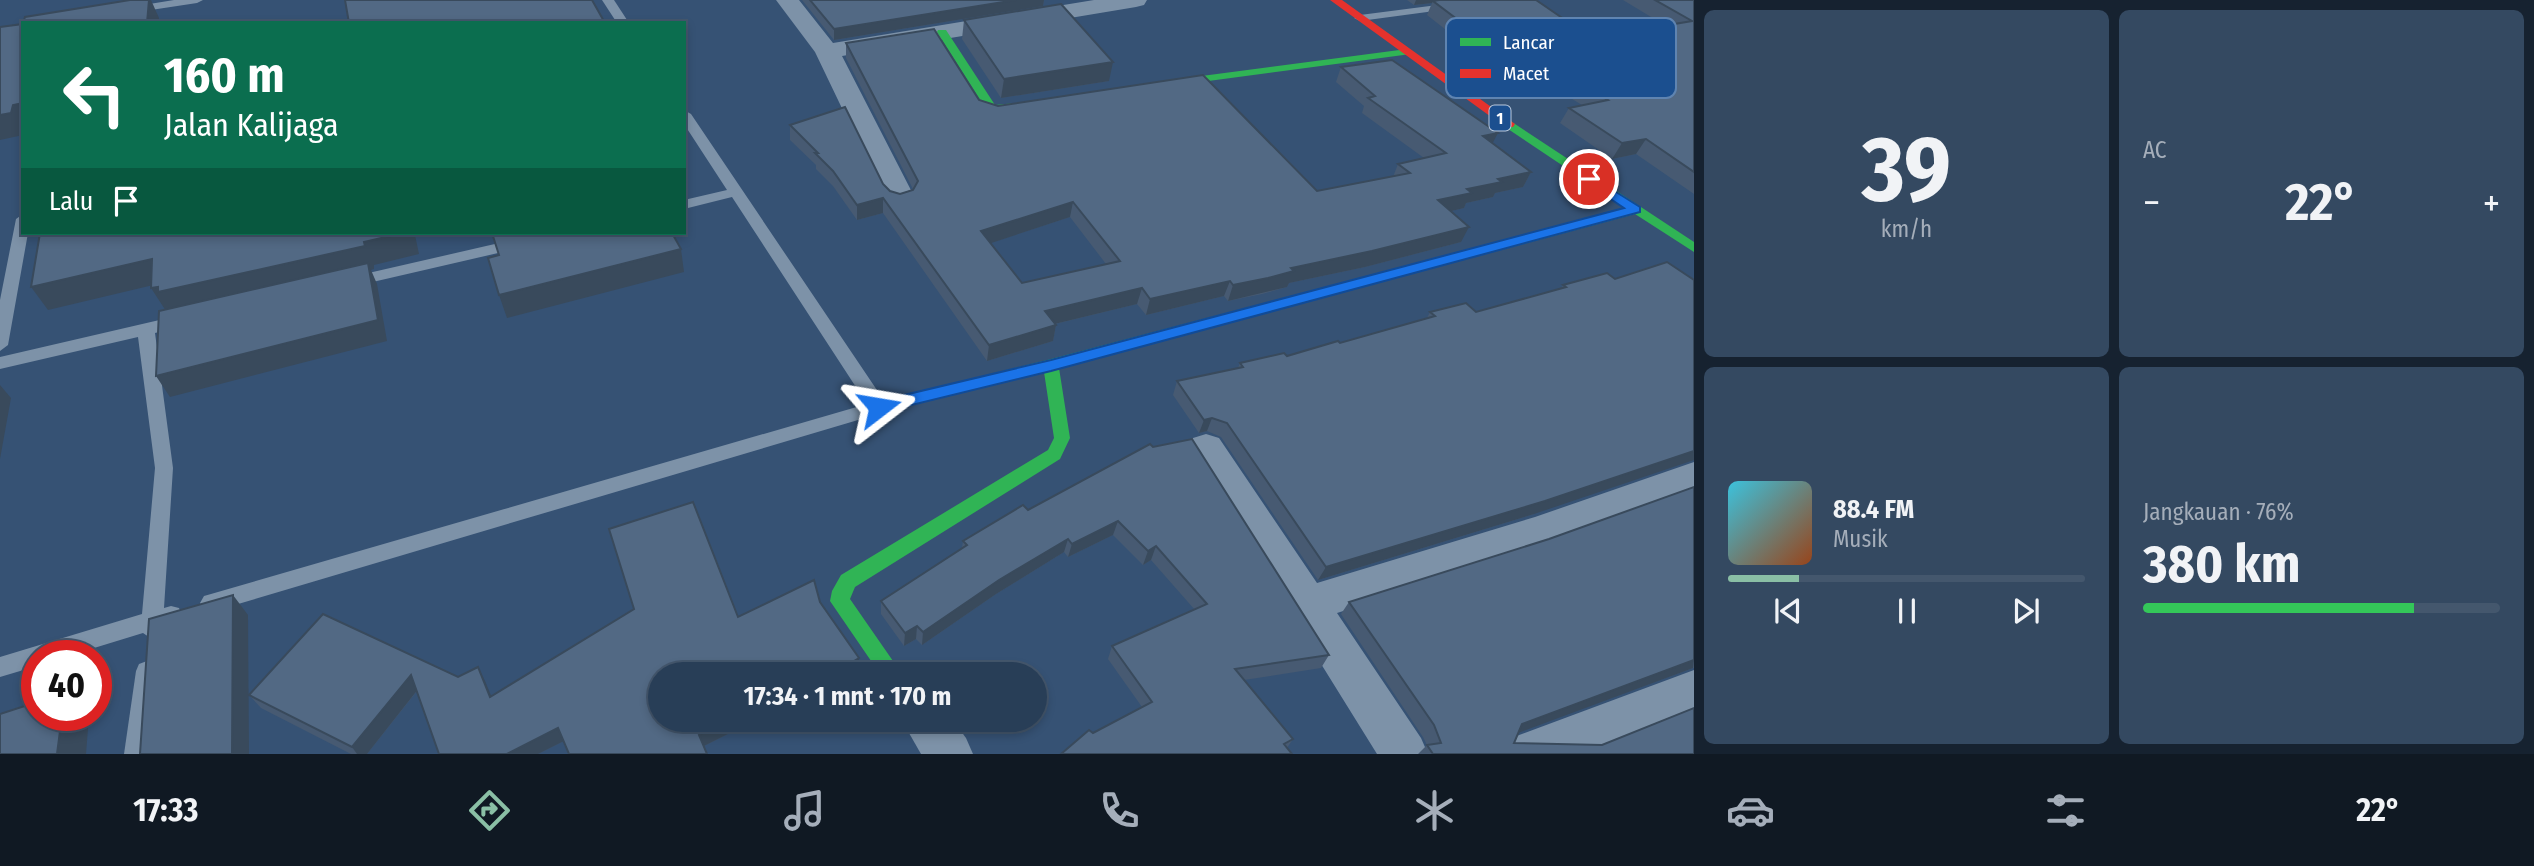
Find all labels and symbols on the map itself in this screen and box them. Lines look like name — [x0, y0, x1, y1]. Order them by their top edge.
legend — [1446, 18, 1676, 98]
text: Lancar — [1503, 31, 1555, 54]
text: Macet — [1503, 62, 1550, 85]
road number: 1 — [1490, 106, 1510, 130]
pin — [1559, 149, 1619, 209]
position arrow — [842, 370, 916, 444]
speed limit sign: 40 — [21, 640, 112, 731]

